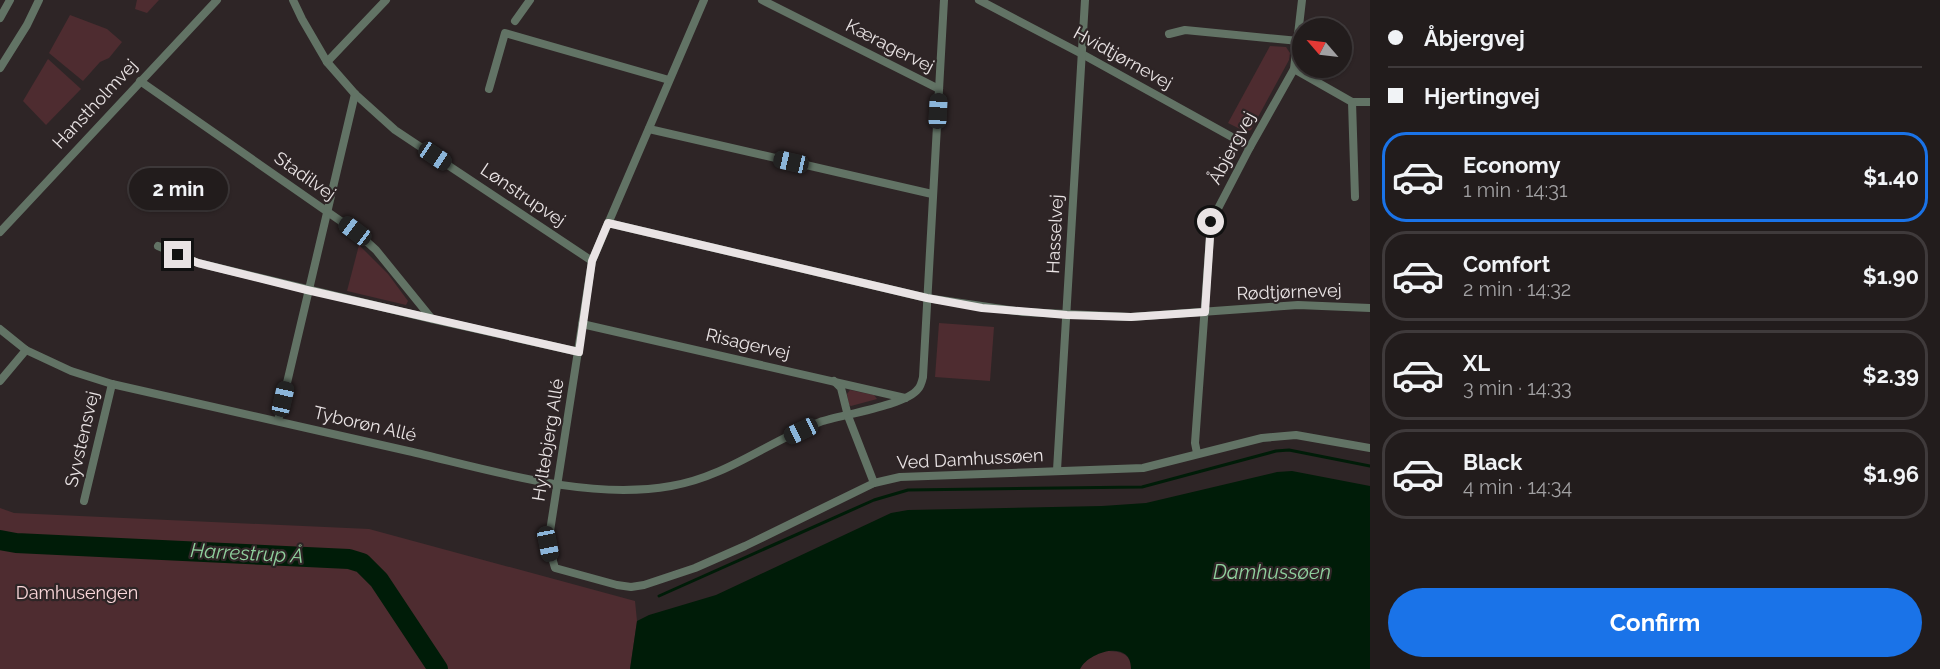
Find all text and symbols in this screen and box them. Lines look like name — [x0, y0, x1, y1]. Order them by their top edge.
street label: Kæragervej — [843, 14, 938, 77]
north arrow — [1292, 18, 1352, 78]
map controls — [1292, 18, 1352, 78]
street label: Hvidtjørnevej — [1070, 22, 1176, 93]
text: Åbjergvej — [1424, 25, 1525, 51]
street label: Hanstholmvej — [48, 55, 141, 153]
text: Hjertingvej — [1424, 83, 1540, 109]
car — [928, 93, 948, 129]
street label: Åbjergvej — [1203, 108, 1259, 188]
car — [415, 138, 455, 174]
street label: Stadilvej — [271, 147, 340, 204]
car — [771, 149, 811, 175]
icon: car — [1391, 150, 1445, 204]
text: Economy — [1463, 152, 1561, 178]
street label: Lønstrupvej — [477, 159, 570, 231]
text: $1.40 — [1863, 164, 1919, 190]
callout: 2 min — [128, 168, 228, 210]
text: 2 min — [153, 177, 204, 201]
text: 1 min · 14:31 — [1463, 178, 1568, 202]
street label: Hasselvej — [1042, 194, 1067, 274]
route start — [1197, 208, 1224, 235]
car — [335, 213, 375, 249]
route end — [164, 241, 191, 268]
icon: car — [1391, 249, 1445, 303]
text: Comfort — [1463, 251, 1550, 277]
text: $1.90 — [1863, 263, 1919, 289]
text: 2 min · 14:32 — [1463, 277, 1571, 301]
street label: Rødtjørnevej — [1236, 279, 1342, 304]
street label: Risagervej — [704, 324, 792, 363]
icon: car — [1391, 348, 1445, 402]
text: XL — [1463, 350, 1490, 376]
text: $2.39 — [1862, 362, 1919, 388]
text: 3 min · 14:33 — [1463, 376, 1572, 400]
street label: Hyltebjerg Allé — [527, 377, 568, 503]
car — [270, 379, 296, 419]
street label: Syvstensvej — [60, 389, 103, 489]
street label: Tyborøn Allé — [312, 401, 419, 446]
car — [781, 415, 821, 447]
street label: Ved Damhussøen — [896, 444, 1044, 473]
icon: car — [1391, 447, 1445, 501]
text: Black — [1463, 449, 1522, 475]
text: $1.96 — [1863, 461, 1919, 487]
text: 4 min · 14:34 — [1463, 475, 1572, 499]
car — [536, 525, 560, 563]
water label: Harrestrup Å — [190, 538, 304, 568]
water label: Damhussøen — [1213, 560, 1331, 584]
park label: Damhusengen — [16, 582, 138, 603]
button: Confirm — [1388, 588, 1922, 657]

